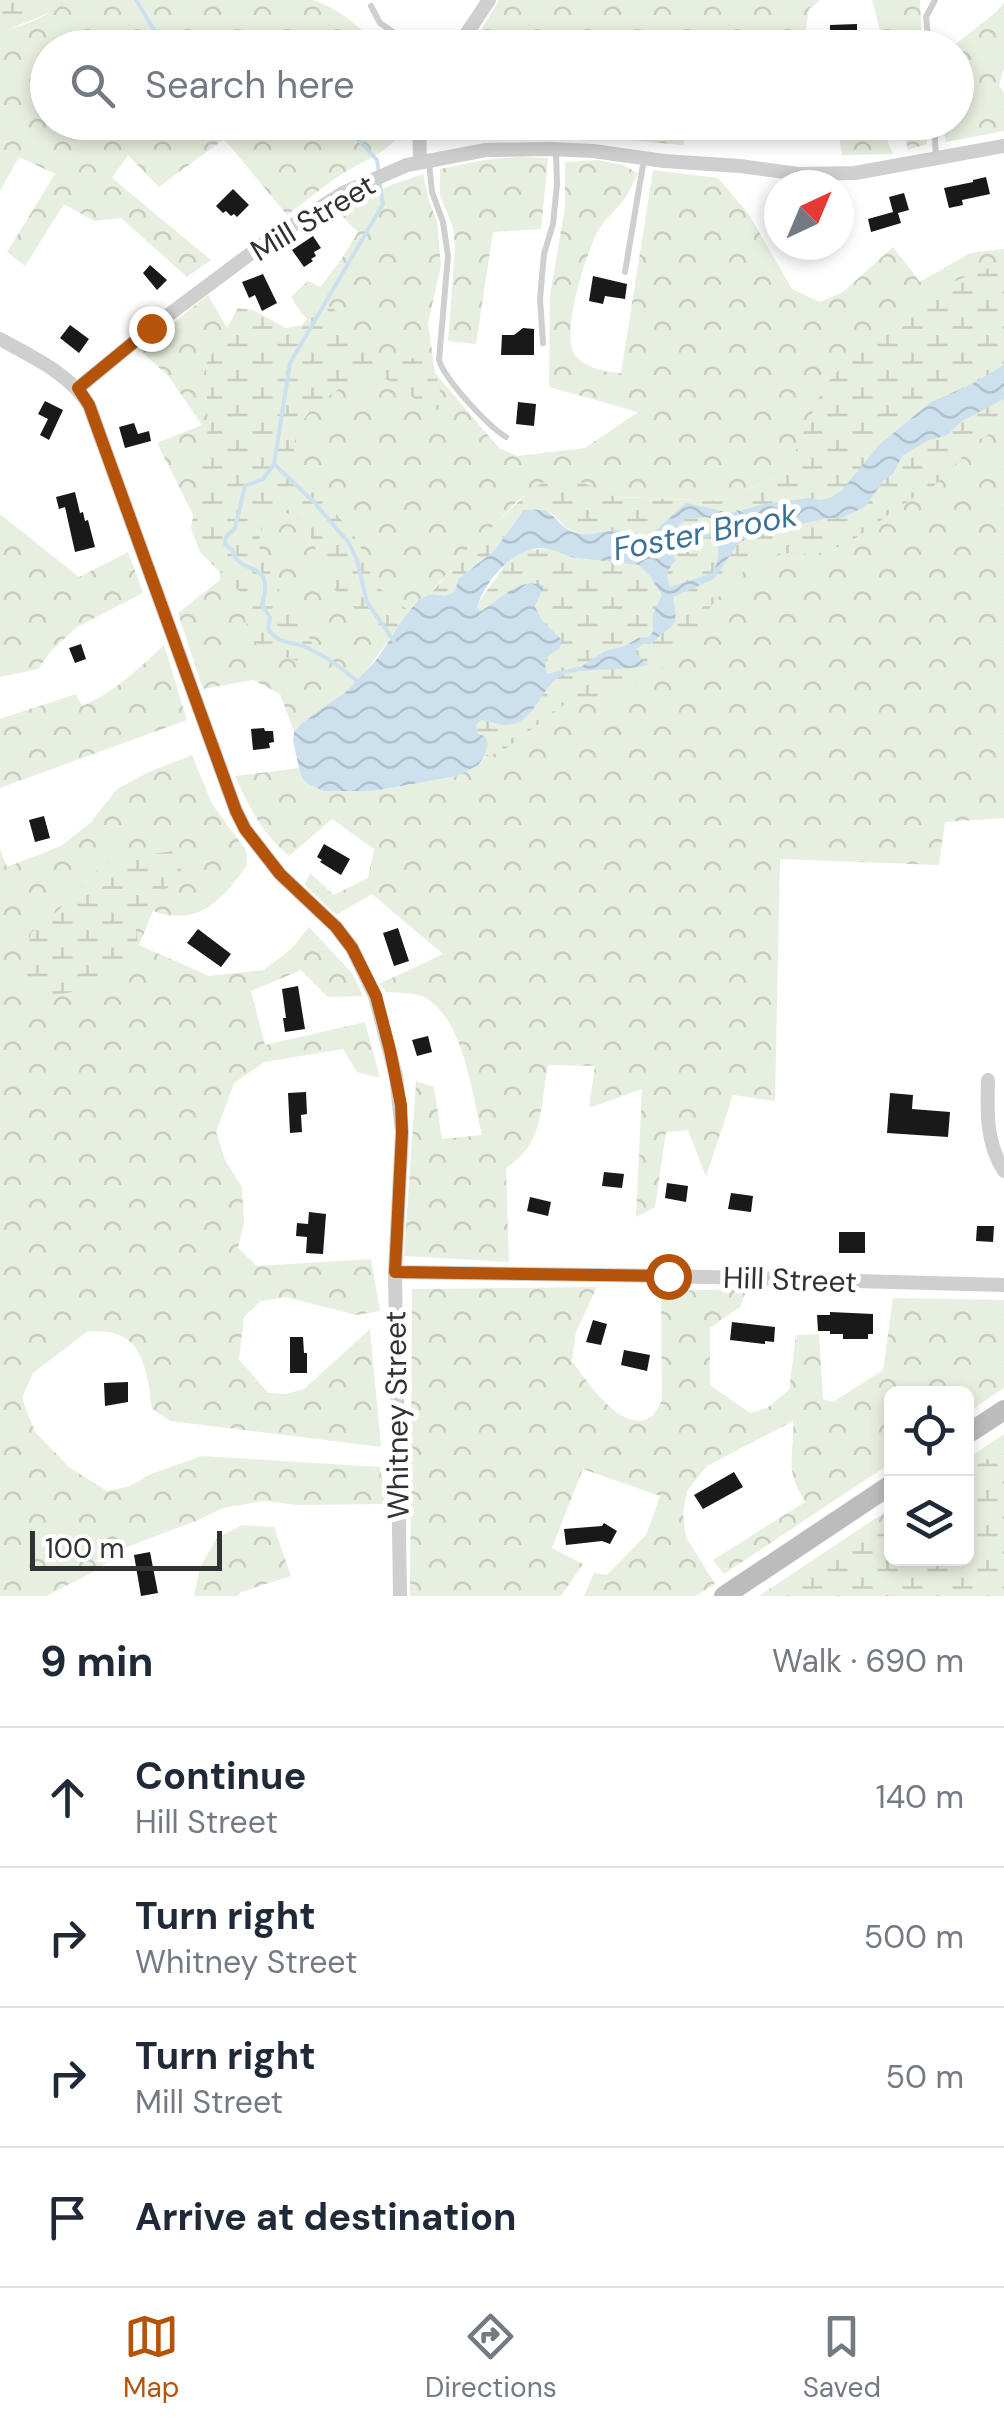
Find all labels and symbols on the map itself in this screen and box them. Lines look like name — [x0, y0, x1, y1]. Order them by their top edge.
street label: Mill Street — [243, 165, 382, 270]
north arrow — [764, 170, 854, 260]
route end — [129, 306, 175, 352]
water label: Foster Brook — [609, 493, 801, 570]
route start — [646, 1254, 692, 1300]
street label: Hill Street — [722, 1258, 858, 1301]
street label: Whitney Street — [375, 1310, 418, 1520]
scale bar — [30, 1526, 222, 1570]

